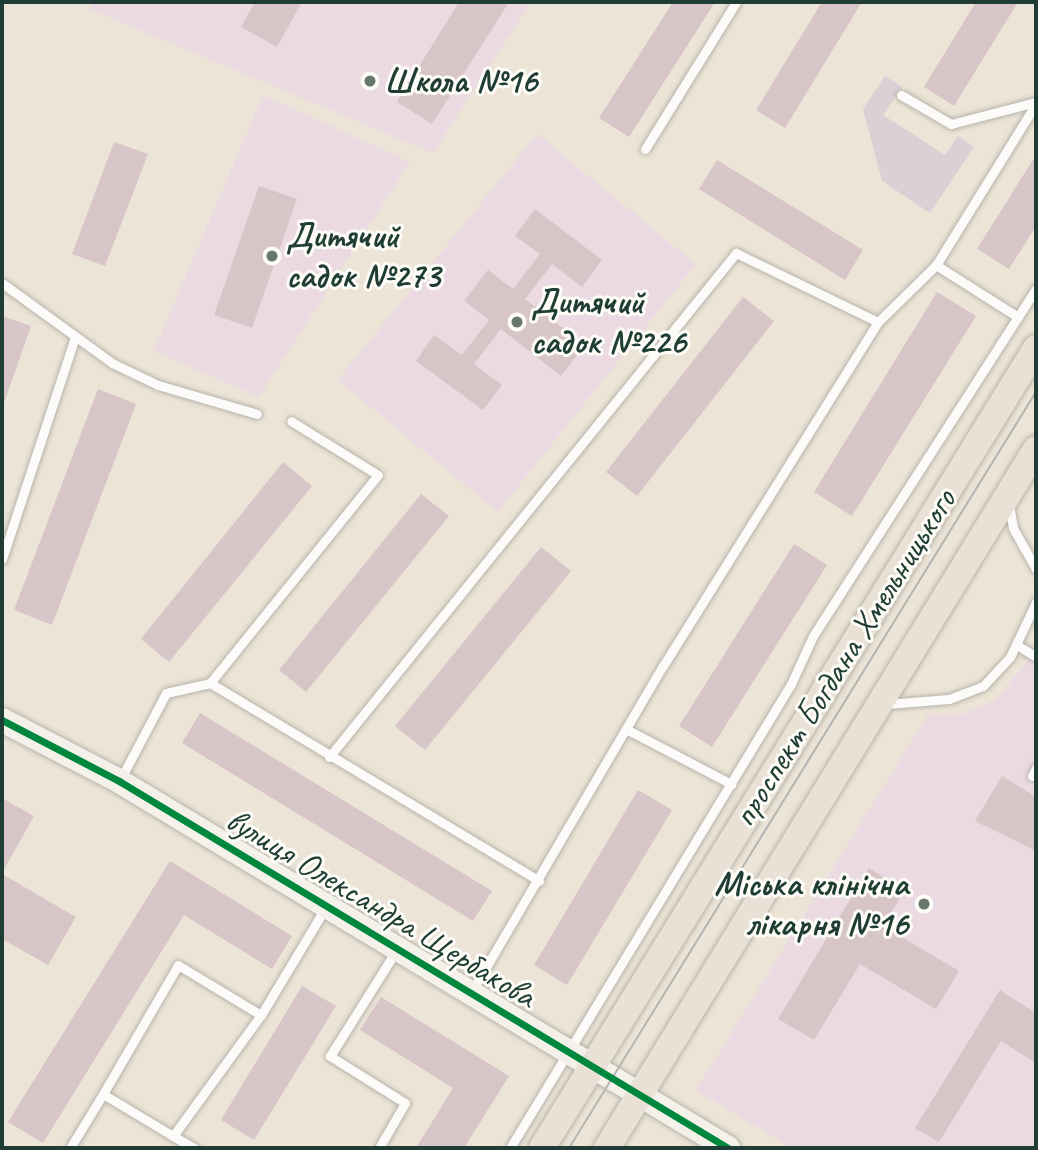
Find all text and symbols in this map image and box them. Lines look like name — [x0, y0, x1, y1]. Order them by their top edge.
place label: Школа №16 — [384, 60, 537, 102]
marker: Школа №16 — [362, 73, 378, 89]
place label: Дитячий садок №273 — [286, 215, 440, 297]
marker: Дитячий садок №273 — [264, 248, 280, 264]
place label: Дитячий садок №226 — [531, 281, 686, 363]
marker: Дитячий садок №226 — [509, 314, 525, 330]
street label: проспект Богдана Хмельницького — [723, 481, 965, 835]
street label: вулиця Олександра Щербакова — [219, 799, 543, 1017]
place label: Міська клінічна лікарня №16 — [714, 863, 908, 945]
marker: Міська клінічна лікарня №16 — [914, 894, 934, 914]

